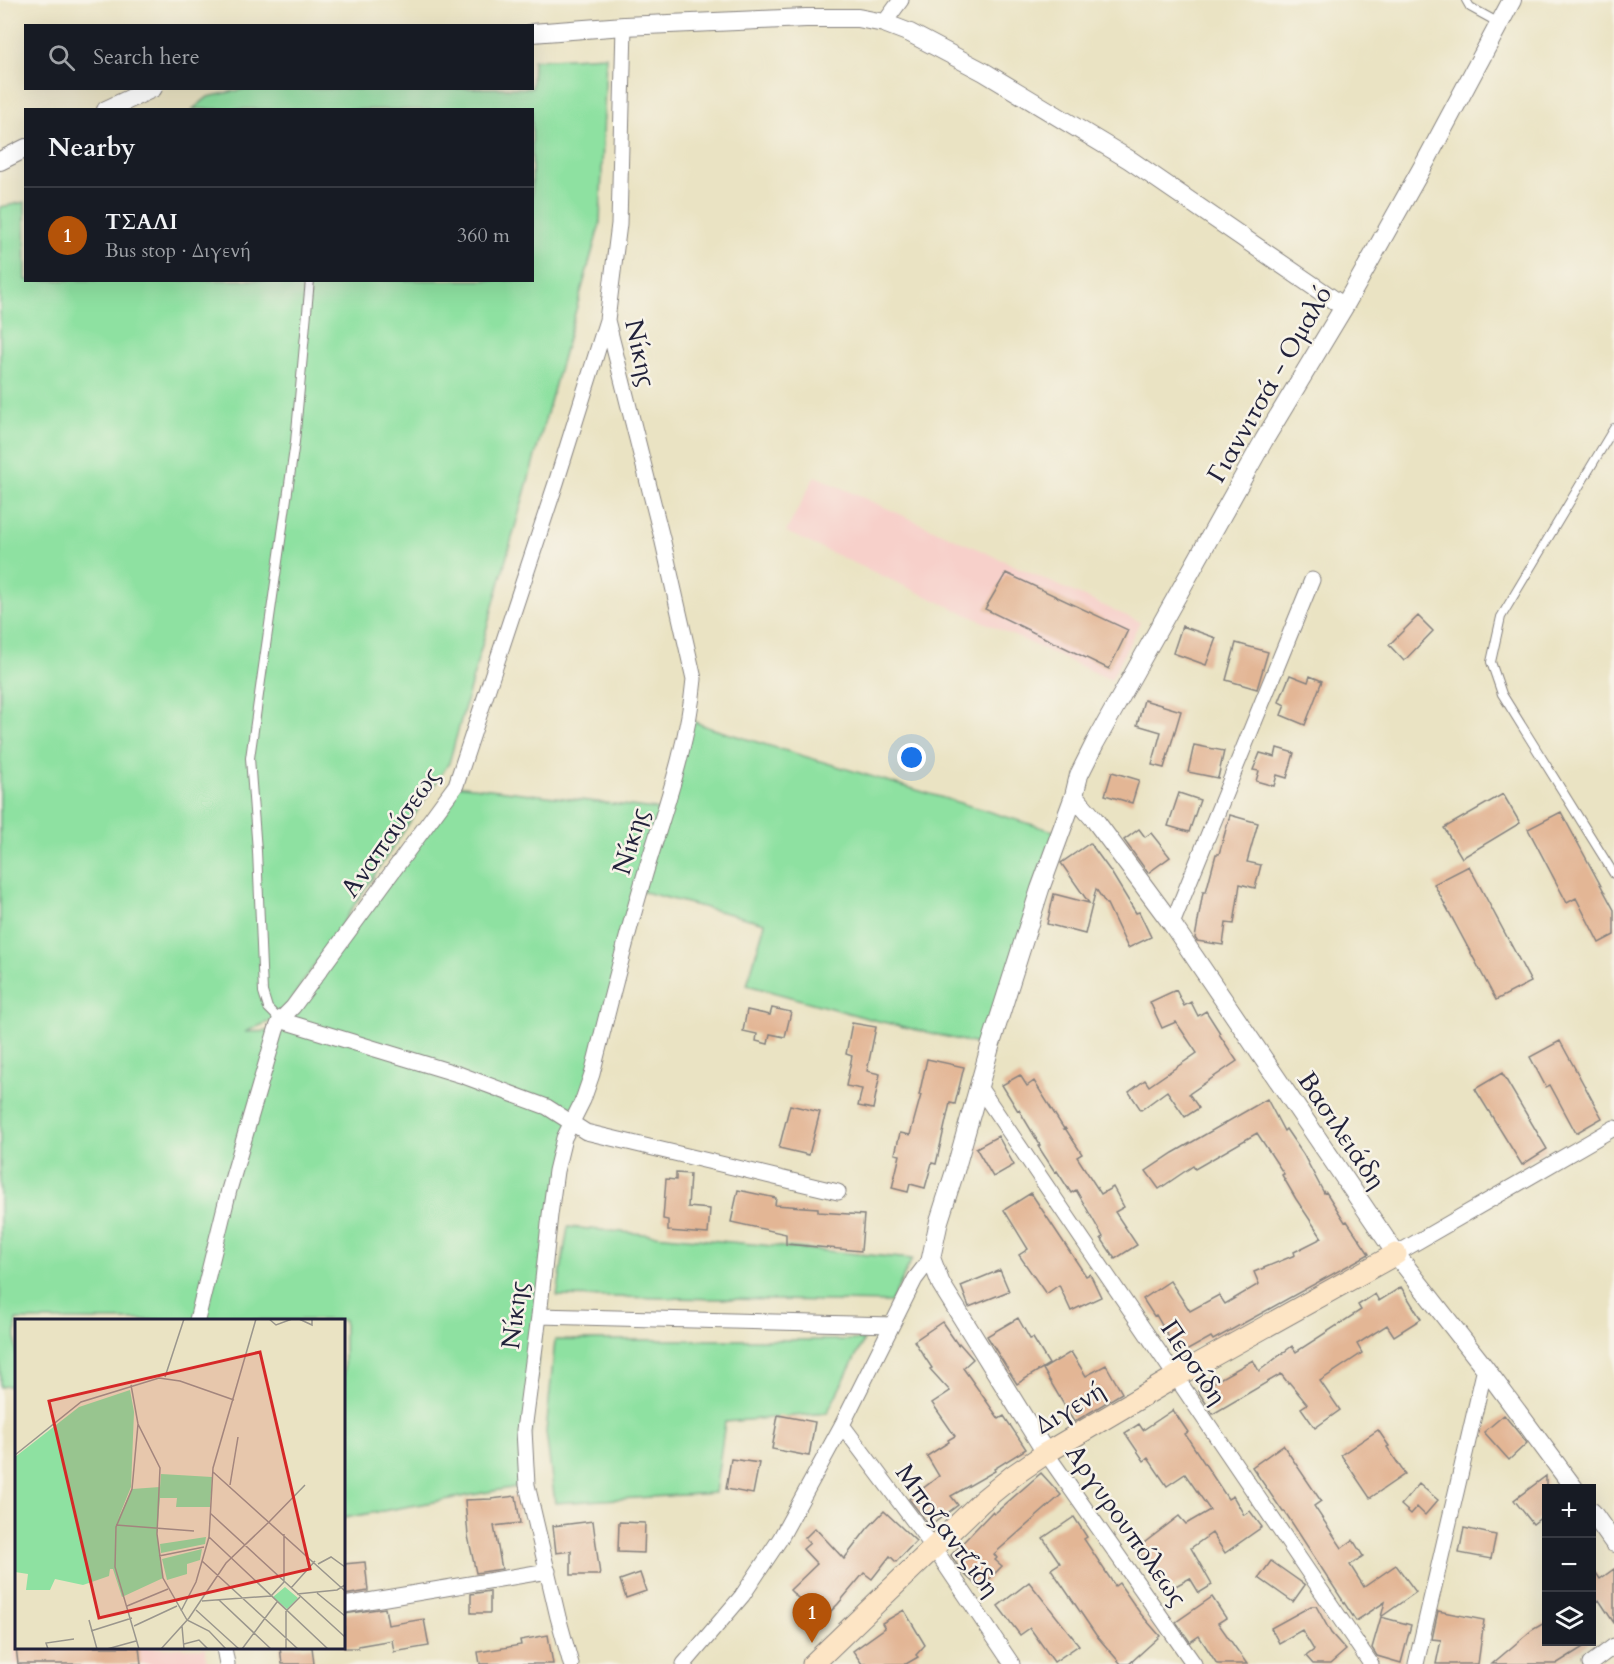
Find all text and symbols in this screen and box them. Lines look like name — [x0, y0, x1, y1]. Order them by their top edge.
search box — [24, 24, 534, 90]
icon: search — [45, 41, 78, 74]
text: Search here — [93, 42, 200, 72]
text: Nearby — [48, 130, 136, 165]
text: ΤΣΑΛΙ — [105, 207, 178, 237]
text: 1 — [62, 222, 73, 249]
text: 360 m — [457, 222, 510, 249]
text: Bus stop · Διγενή — [105, 237, 251, 264]
street label: Γιαννιτσά - Ομαλό — [1199, 279, 1340, 489]
street label: Νίκης — [616, 316, 665, 390]
your location — [897, 743, 926, 772]
street label: Αναπαύσεως — [333, 760, 448, 904]
street label: Νίκης — [604, 803, 657, 879]
street label: Βασιλειάδη — [1289, 1065, 1394, 1196]
street label: Νίκης — [493, 1279, 536, 1351]
street label: Περσίδη — [1152, 1313, 1235, 1411]
inset map — [15, 1319, 345, 1649]
street label: Διγενή — [1028, 1373, 1112, 1442]
street label: Αργυρουπόλεως — [1058, 1437, 1196, 1613]
street label: Μποζαντζίδη — [887, 1457, 1008, 1604]
map controls — [1542, 1484, 1596, 1646]
button: + — [1542, 1484, 1596, 1538]
button: − — [1542, 1538, 1596, 1592]
button: layers — [1542, 1592, 1596, 1646]
pin: 1 — [792, 1594, 832, 1643]

